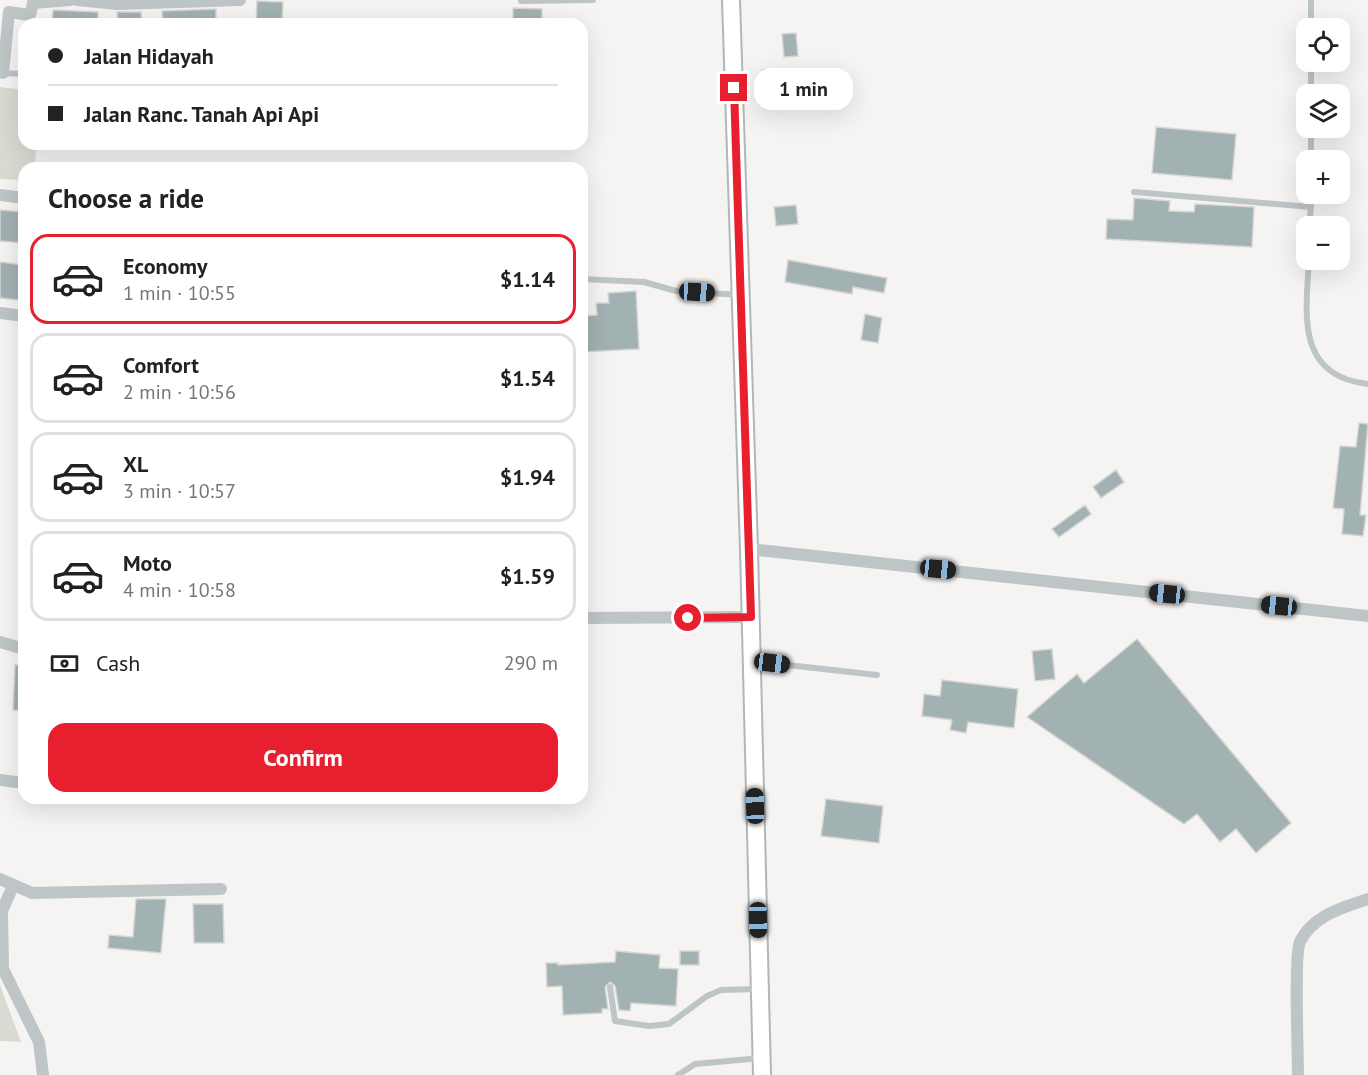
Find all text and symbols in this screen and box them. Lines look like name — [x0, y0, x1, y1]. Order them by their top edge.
map controls — [1296, 18, 1350, 270]
button: locate — [1296, 18, 1350, 72]
text: Jalan Hidayah — [84, 42, 214, 70]
callout: 1 min — [755, 67, 854, 109]
route end — [720, 74, 747, 101]
text: 1 min — [779, 76, 828, 102]
button: layers — [1296, 84, 1350, 138]
text: Jalan Ranc. Tanah Api Api — [84, 100, 319, 128]
button: + — [1296, 150, 1350, 204]
text: Choose a ride — [48, 181, 204, 215]
button: − — [1296, 216, 1350, 270]
icon: car — [51, 252, 105, 306]
text: Economy — [123, 252, 207, 280]
text: $1.14 — [500, 265, 555, 293]
text: 1 min · 10:55 — [123, 280, 236, 306]
car — [679, 282, 715, 302]
icon: car — [51, 351, 105, 405]
text: Comfort — [123, 351, 199, 379]
text: $1.54 — [500, 364, 555, 392]
text: 2 min · 10:56 — [123, 379, 236, 405]
icon: car — [51, 450, 105, 504]
text: XL — [123, 450, 148, 478]
text: $1.94 — [500, 463, 555, 491]
text: 3 min · 10:57 — [123, 478, 236, 504]
icon: car — [51, 549, 105, 603]
text: Moto — [123, 549, 172, 577]
car — [919, 558, 957, 580]
text: $1.59 — [500, 562, 555, 590]
text: 4 min · 10:58 — [123, 577, 236, 603]
car — [1148, 583, 1186, 605]
car — [1260, 595, 1298, 617]
route start — [674, 604, 701, 631]
icon: cash — [48, 647, 81, 680]
text: Cash — [96, 649, 140, 677]
text: 290 m — [504, 650, 558, 676]
car — [753, 652, 791, 674]
button: Confirm — [48, 723, 558, 792]
car — [745, 788, 765, 824]
car — [749, 902, 767, 938]

